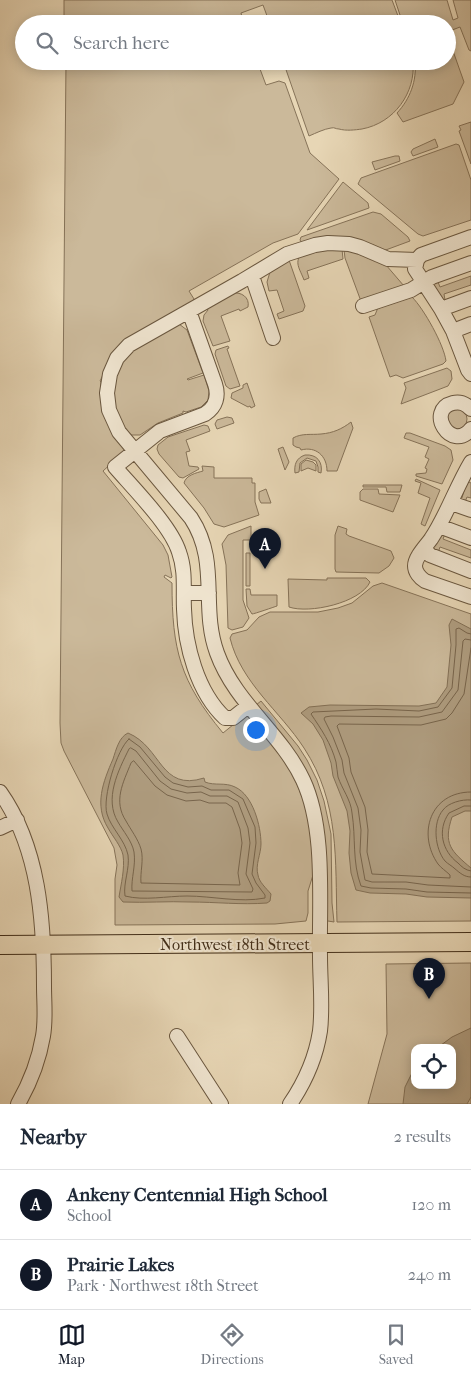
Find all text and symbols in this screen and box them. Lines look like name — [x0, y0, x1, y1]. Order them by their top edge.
search box — [15, 15, 456, 70]
icon: search — [33, 29, 61, 57]
text: Search here — [73, 32, 169, 54]
pin: A — [249, 528, 281, 569]
your location — [243, 717, 269, 743]
street label: Northwest 18th Street — [160, 935, 310, 954]
pin: B — [413, 958, 445, 999]
map controls — [411, 1044, 456, 1089]
button: locate — [411, 1044, 456, 1089]
text: Nearby — [20, 1125, 86, 1149]
text: 2 results — [394, 1127, 451, 1146]
text: Ankeny Centennial High School — [67, 1184, 327, 1206]
text: A — [31, 1195, 41, 1214]
text: 120 m — [412, 1195, 451, 1214]
text: School — [67, 1206, 112, 1225]
text: Prairie Lakes — [67, 1254, 174, 1276]
text: B — [31, 1265, 41, 1284]
text: 240 m — [408, 1265, 451, 1284]
text: Park · Northwest 18th Street — [67, 1276, 259, 1295]
tab: Map — [58, 1321, 86, 1368]
tab: Directions — [201, 1321, 264, 1368]
tab: Saved — [379, 1321, 413, 1368]

